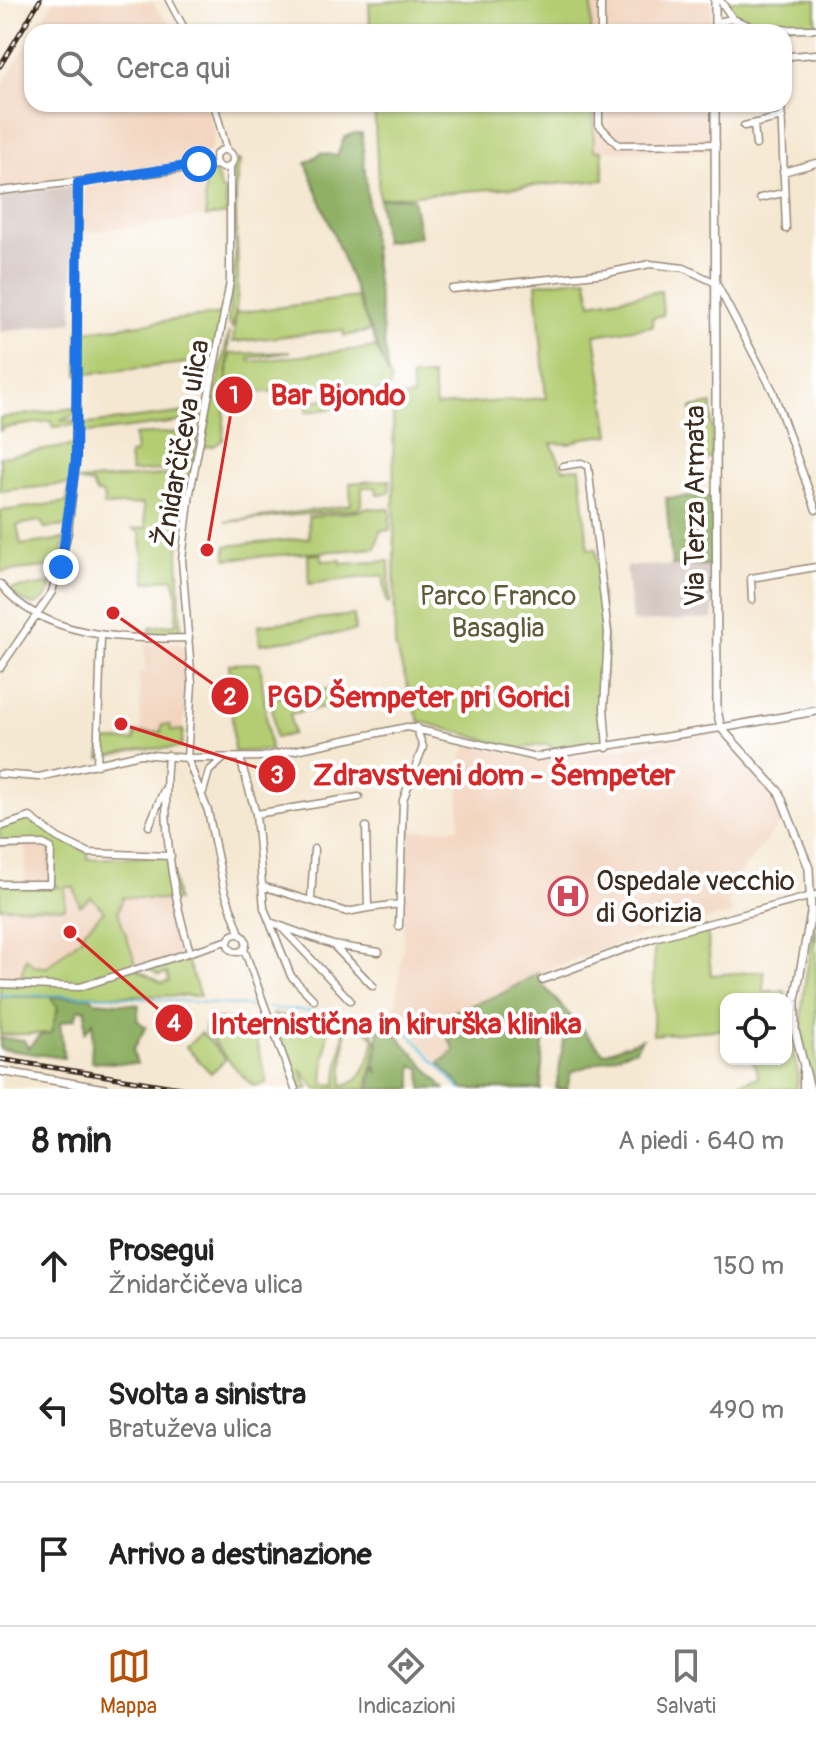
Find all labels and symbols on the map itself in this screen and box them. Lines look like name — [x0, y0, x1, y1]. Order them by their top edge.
route start — [181, 146, 217, 182]
street label: Žnidarčičeva ulica — [147, 337, 218, 550]
callout: Bar Bjondo — [214, 368, 421, 422]
text: Bar Bjondo — [270, 377, 406, 414]
text: 1 — [229, 381, 239, 410]
street label: Via Terza Armata — [678, 405, 713, 607]
route end — [43, 549, 79, 585]
park label: Parco Franco Basaglia — [420, 579, 576, 646]
callout: PGD Šempeter pri Gorici — [210, 669, 585, 723]
text: PGD Šempeter pri Gorici — [266, 678, 570, 716]
text: 2 — [223, 683, 237, 712]
callout: Zdravstveni dom - Šempeter — [257, 747, 691, 801]
text: Zdravstveni dom - Šempeter — [313, 756, 676, 794]
text: 3 — [270, 761, 284, 790]
place label: Ospedale vecchio di Gorizia — [596, 864, 795, 931]
hospital icon: Ospedale vecchio di Gorizia — [547, 875, 589, 917]
callout: Internistična in kirurška klinika — [154, 996, 598, 1050]
text: Internistična in kirurška klinika — [210, 1006, 582, 1043]
text: 4 — [167, 1009, 181, 1038]

